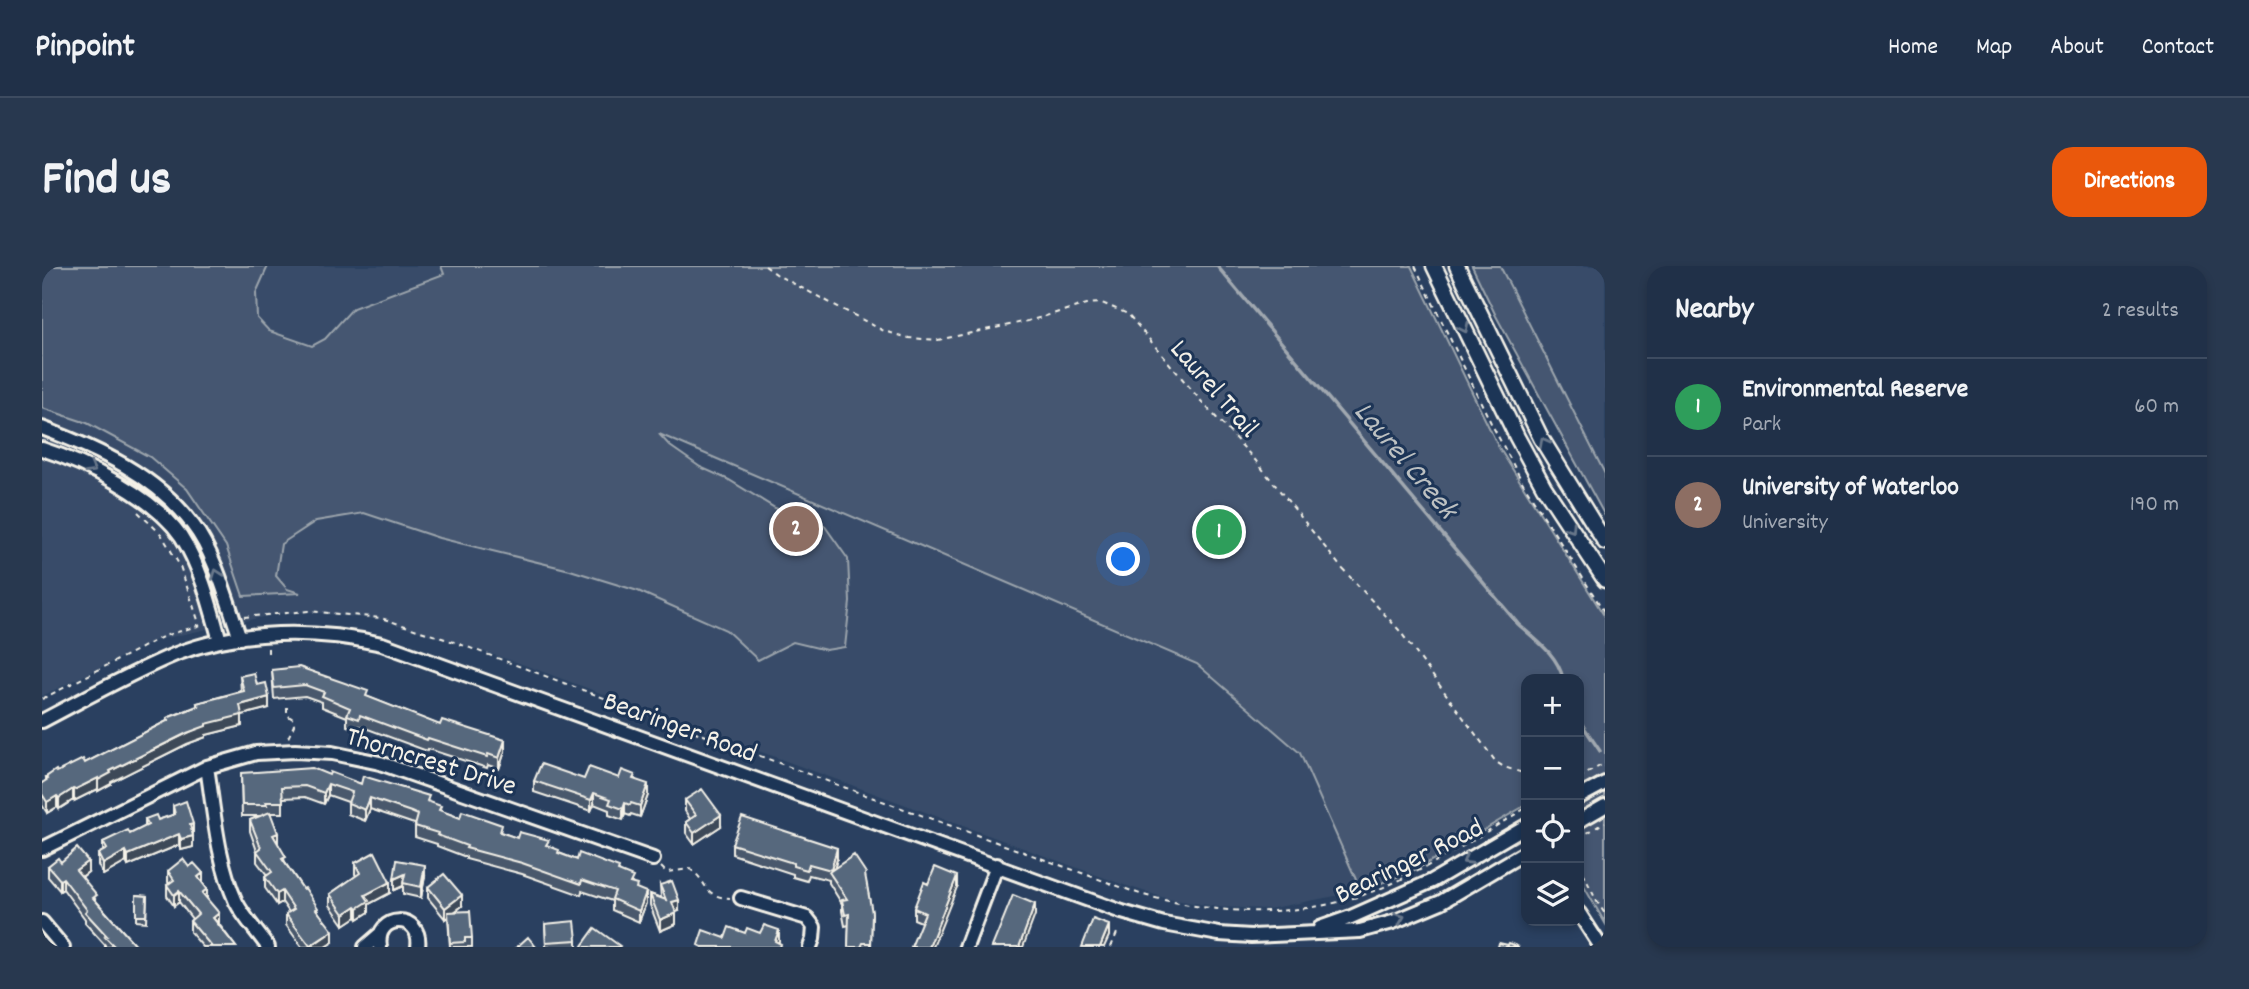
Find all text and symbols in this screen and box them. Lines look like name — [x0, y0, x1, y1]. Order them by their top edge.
text: Pinpoint — [35, 25, 135, 72]
text: Home — [1888, 31, 1938, 65]
text: Map — [1976, 31, 2012, 65]
text: About — [2050, 31, 2104, 65]
text: Contact — [2142, 31, 2214, 65]
text: Find us — [42, 147, 171, 217]
button: Directions — [2052, 147, 2207, 217]
text: Nearby — [1675, 290, 1753, 333]
text: 2 results — [2102, 295, 2179, 328]
one-way arrow — [1455, 320, 1469, 333]
street label: Laurel Trail — [1158, 332, 1267, 449]
text: Environmental Reserve — [1742, 372, 1968, 409]
text: 1 — [1695, 391, 1701, 424]
text: 60 m — [2134, 391, 2179, 424]
water label: Laurel Creek — [1341, 394, 1467, 532]
text: Park — [1742, 409, 1781, 442]
one-way arrow — [1539, 437, 1552, 450]
one-way arrow — [84, 461, 96, 474]
text: University of Waterloo — [1742, 470, 1959, 507]
text: 2 — [1693, 489, 1703, 522]
text: 190 m — [2130, 489, 2179, 522]
pin: 2 — [773, 503, 819, 555]
pin: 1 — [1196, 506, 1242, 558]
text: University — [1742, 507, 1828, 540]
one-way arrow — [1563, 520, 1576, 533]
your location — [1106, 542, 1140, 576]
one-way arrow — [211, 569, 225, 581]
map controls — [1521, 674, 1584, 926]
button: + — [1521, 674, 1584, 737]
street label: Bearinger Road — [597, 683, 762, 776]
street label: Thorncrest Drive — [340, 719, 521, 809]
button: − — [1521, 737, 1584, 800]
button: locate — [1521, 800, 1584, 863]
street label: Bearinger Road — [1329, 810, 1491, 917]
one-way arrow — [1461, 851, 1474, 864]
button: layers — [1521, 863, 1584, 926]
one-way arrow — [1394, 913, 1406, 927]

